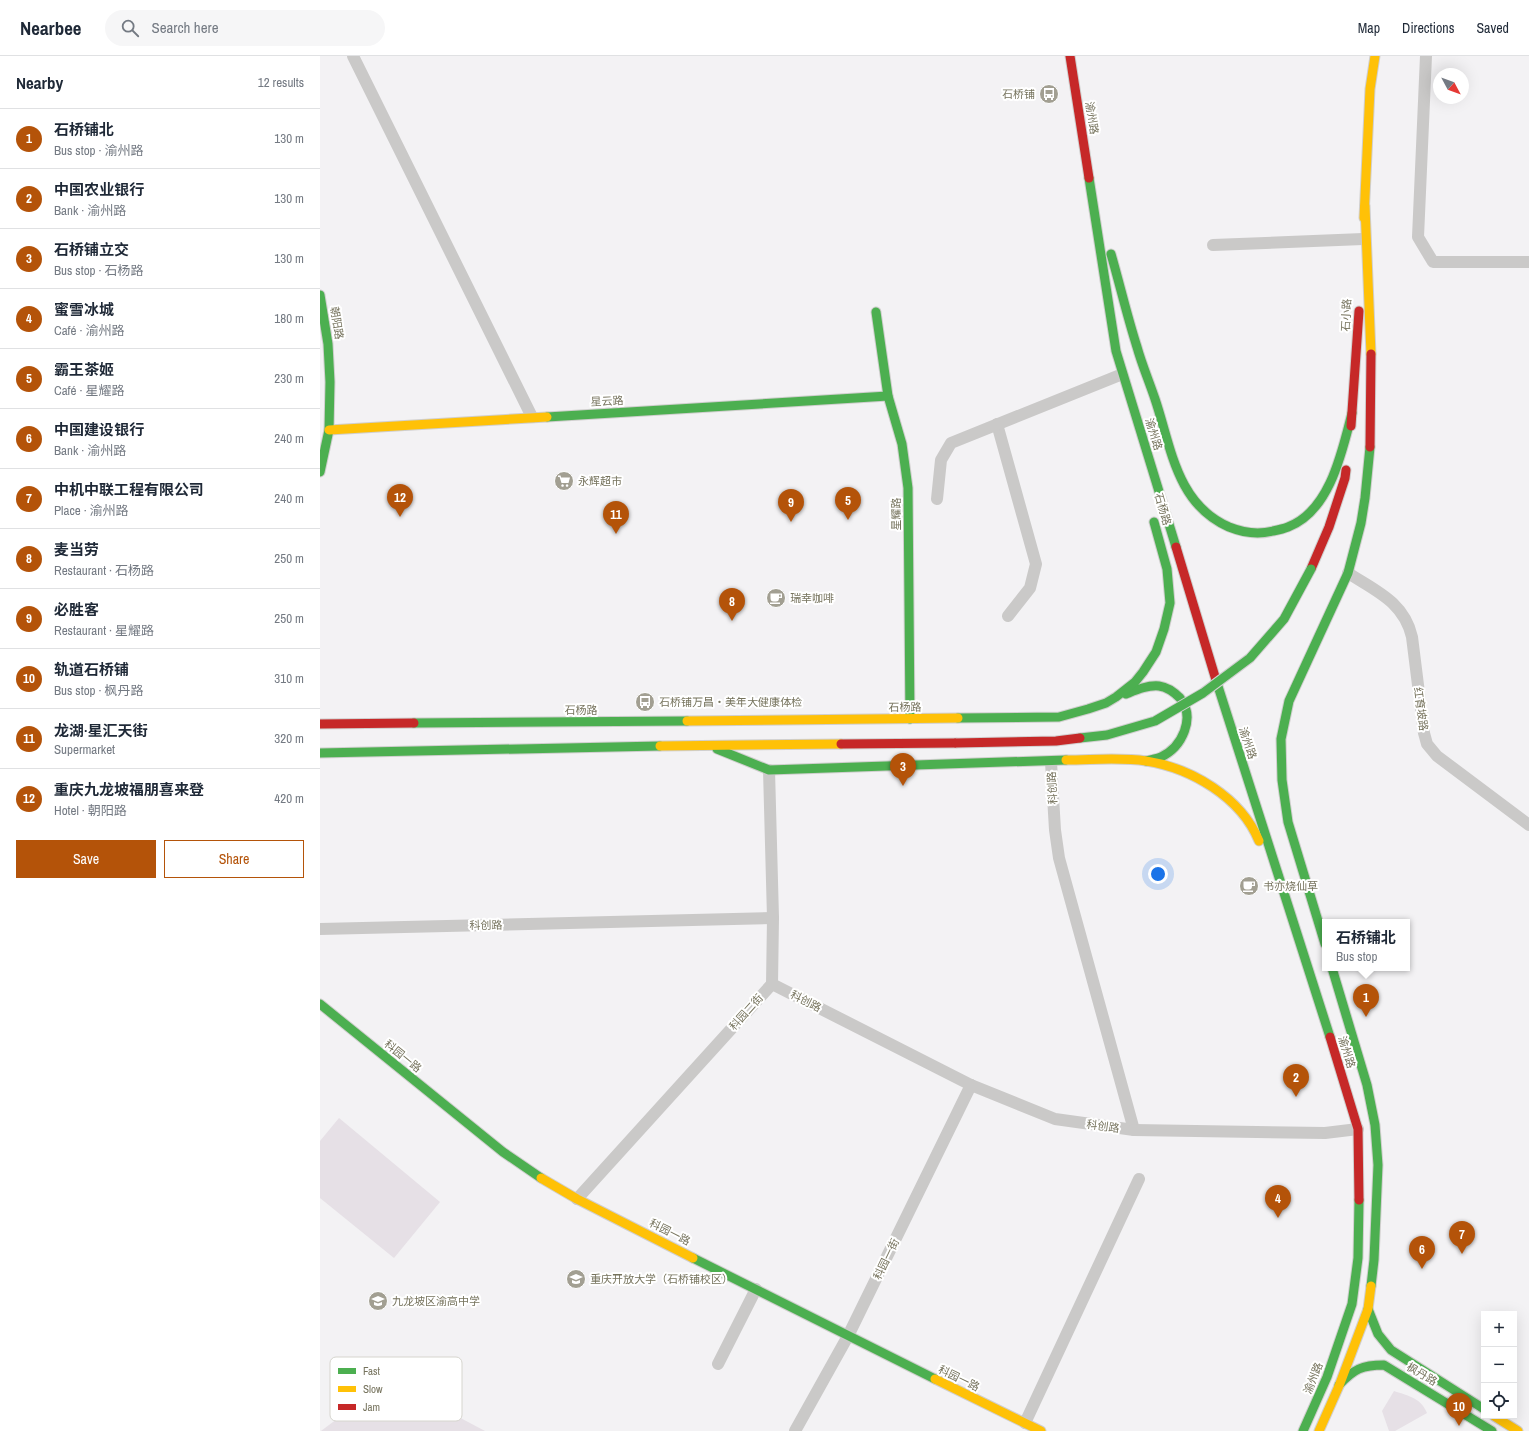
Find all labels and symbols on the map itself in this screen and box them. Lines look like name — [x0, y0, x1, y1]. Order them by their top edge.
north arrow — [1433, 68, 1469, 104]
bus stop icon: 石桥铺 — [1038, 83, 1060, 105]
place label: 石桥铺 — [1002, 87, 1035, 101]
street label: 渝州路 — [1083, 101, 1101, 135]
street label: 石小路 — [1338, 298, 1354, 332]
street label: 朝阳路 — [328, 306, 346, 340]
street label: 星云路 — [590, 393, 624, 409]
street label: 渝州路 — [1142, 416, 1166, 452]
supermarket icon: 永辉超市 — [553, 470, 575, 492]
place label: 永辉超市 — [578, 474, 622, 488]
pin: 12 — [387, 484, 413, 517]
pin: 5 — [835, 487, 861, 520]
pin: 9 — [778, 489, 804, 522]
street label: 石杨路 — [1152, 491, 1174, 527]
street label: 星耀路 — [889, 498, 903, 531]
pin: 11 — [603, 501, 629, 534]
cafe icon: 瑞幸咖啡 — [765, 587, 787, 609]
pin: 8 — [719, 588, 745, 621]
place label: 瑞幸咖啡 — [790, 591, 834, 605]
street label: 红育坡路 — [1411, 686, 1431, 732]
bus stop icon: 石桥铺万昌‧美年大健康体检 — [634, 691, 656, 713]
place label: 石桥铺万昌‧美年大健康体检 — [659, 695, 802, 709]
street label: 石杨路 — [888, 700, 922, 714]
street label: 石杨路 — [565, 703, 598, 717]
street label: 渝州路 — [1236, 725, 1260, 761]
pin: 3 — [890, 753, 916, 786]
street label: 科创路 — [1044, 771, 1060, 805]
your location — [1148, 864, 1168, 884]
cafe icon: 书亦烧仙草 — [1238, 875, 1260, 897]
place label: 书亦烧仙草 — [1263, 879, 1318, 893]
street label: 科创路 — [469, 918, 503, 932]
pin: 1 — [1353, 984, 1379, 1017]
street label: 科创路 — [788, 987, 824, 1015]
street label: 科园二街 — [726, 991, 766, 1033]
street label: 渝州路 — [1335, 1034, 1359, 1070]
street label: 科园一路 — [381, 1037, 425, 1075]
pin: 2 — [1283, 1064, 1309, 1097]
street label: 科创路 — [1086, 1117, 1120, 1135]
pin: 4 — [1265, 1185, 1291, 1218]
street label: 科园一路 — [647, 1216, 693, 1248]
pin: 7 — [1449, 1221, 1475, 1254]
street label: 科园一街 — [870, 1236, 902, 1282]
pin: 6 — [1409, 1236, 1435, 1269]
school or university icon: 重庆开放大学（石桥铺校区） — [565, 1268, 587, 1290]
place label: 重庆开放大学（石桥铺校区） — [590, 1272, 733, 1286]
school or university icon: 九龙坡区渝高中学 — [367, 1290, 389, 1312]
place label: 九龙坡区渝高中学 — [392, 1294, 480, 1308]
legend — [330, 1357, 462, 1421]
street label: 渝州路 — [1300, 1360, 1326, 1396]
street label: 枫丹路 — [1404, 1360, 1440, 1388]
street label: 科园一路 — [936, 1362, 982, 1394]
text: Fast — [363, 1364, 381, 1378]
text: Slow — [363, 1382, 383, 1396]
pin: 10 — [1446, 1393, 1472, 1426]
text: Jam — [363, 1400, 380, 1414]

